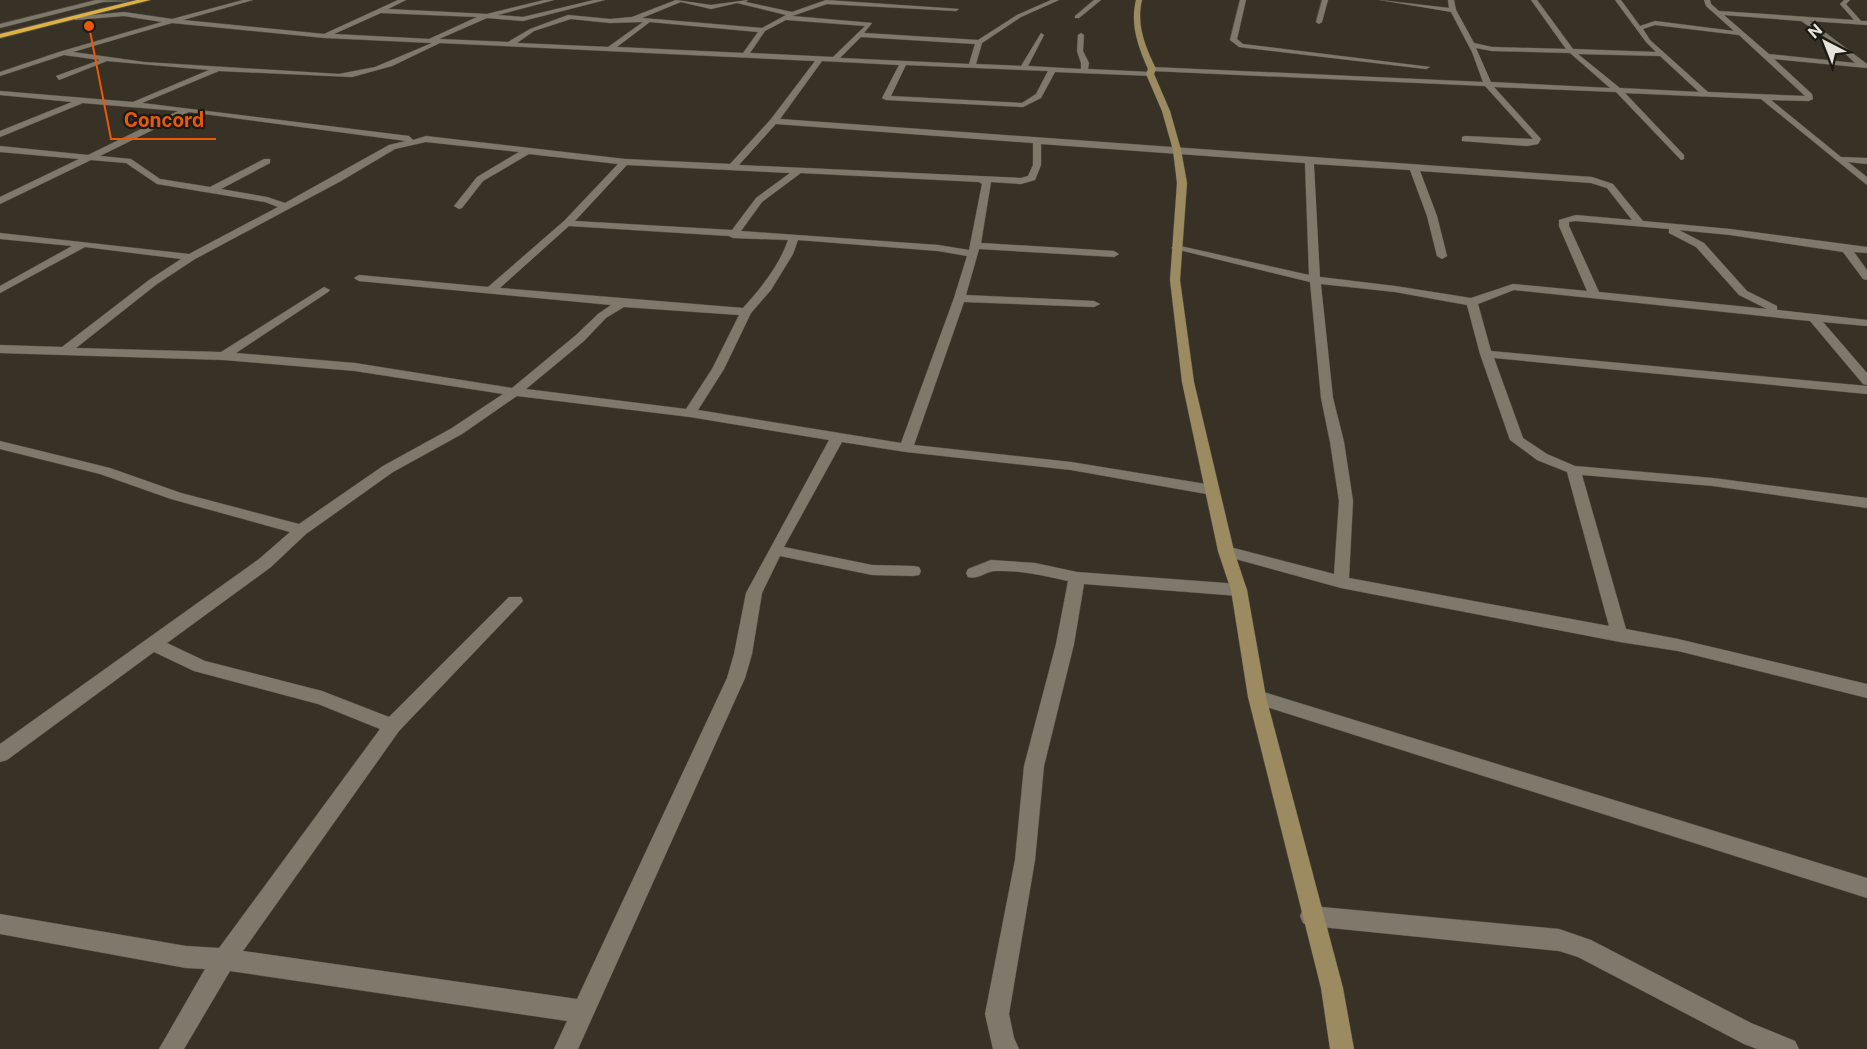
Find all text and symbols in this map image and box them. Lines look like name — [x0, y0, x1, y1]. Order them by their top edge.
north arrow — [1795, 12, 1855, 72]
text: N — [1804, 20, 1826, 42]
callout: Concord — [111, 101, 216, 139]
text: Concord — [124, 108, 204, 132]

